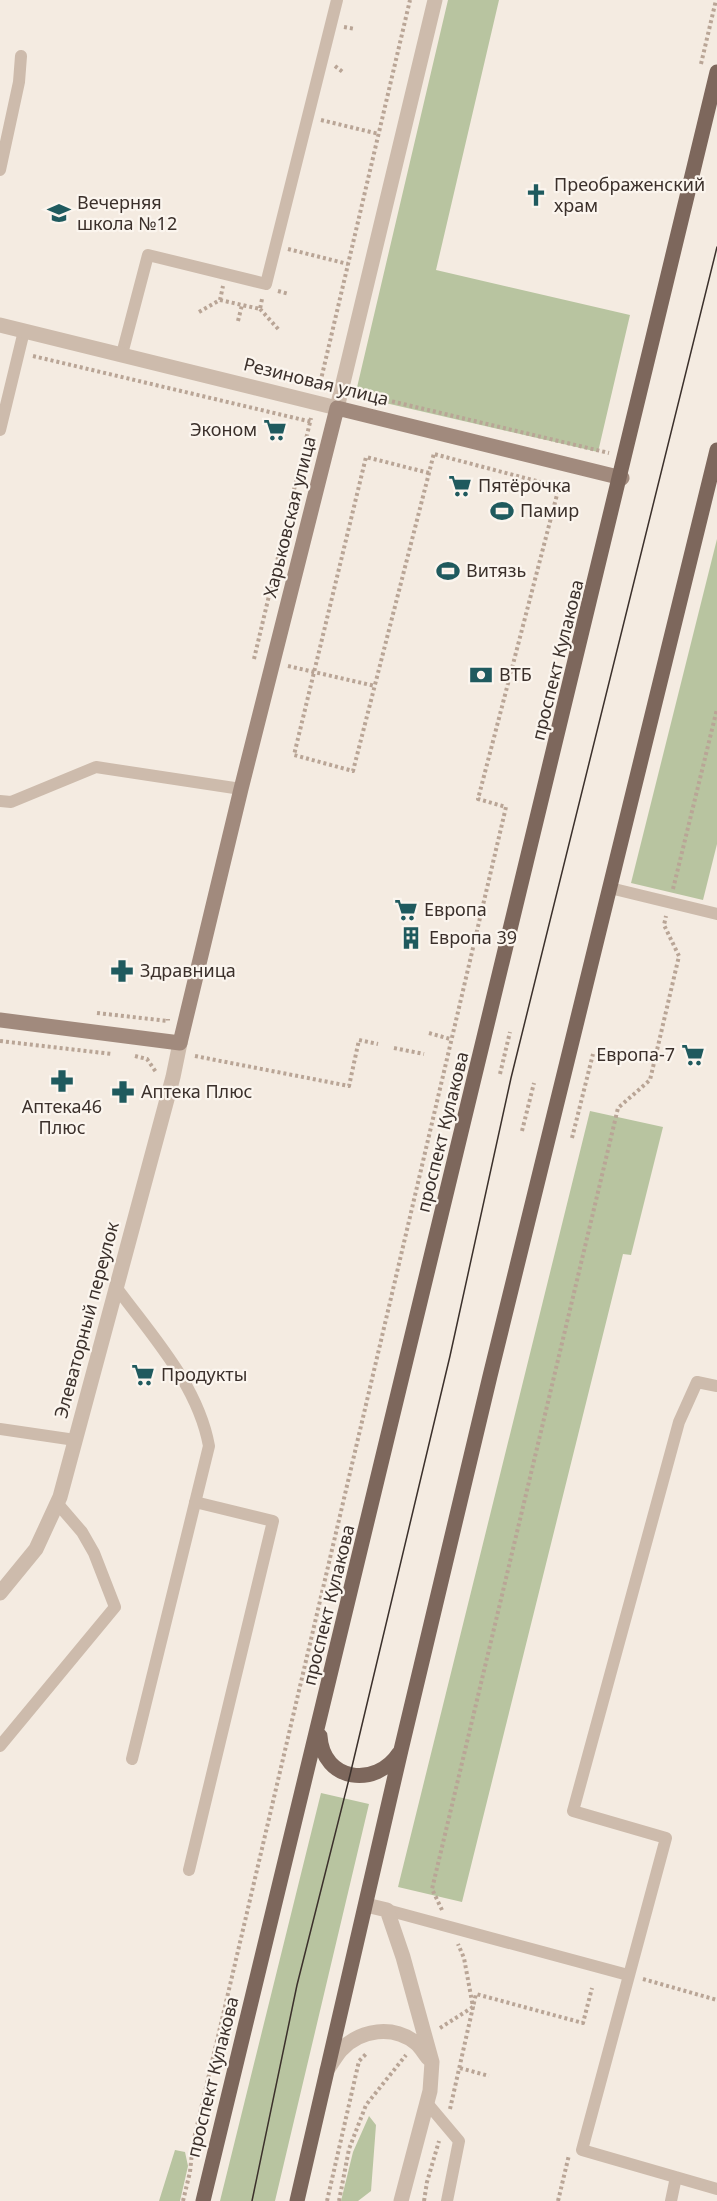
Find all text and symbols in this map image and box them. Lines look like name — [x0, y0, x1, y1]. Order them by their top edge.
place label: Преображенский храм — [554, 172, 705, 217]
church icon: Преображенский храм — [523, 182, 549, 208]
place label: Вечерняя школа №12 — [77, 190, 177, 235]
school or university icon: Вечерняя школа №12 — [46, 200, 72, 226]
street label: Резиновая улица — [241, 351, 391, 411]
place label: Эконом — [190, 417, 257, 441]
supermarket icon: Эконом — [262, 417, 288, 443]
street label: Харьковская улица — [257, 434, 321, 600]
supermarket icon: Пятёрочка — [447, 473, 473, 499]
place label: Пятёрочка — [478, 473, 571, 497]
sports icon: Памир — [489, 498, 515, 524]
place label: Памир — [520, 498, 579, 522]
sports icon: Витязь — [435, 558, 461, 584]
place label: Витязь — [466, 558, 526, 582]
street label: проспект Кулакова — [525, 577, 589, 743]
bank icon: ВТБ — [468, 662, 494, 688]
place label: ВТБ — [499, 662, 532, 686]
supermarket icon: Европа — [393, 897, 419, 923]
place label: Европа — [424, 897, 487, 921]
building icon: Европа 39 — [398, 925, 424, 951]
place label: Европа 39 — [429, 925, 517, 949]
pharmacy icon: Здравница — [109, 958, 135, 984]
place label: Здравница — [140, 958, 236, 982]
place label: Европа-7 — [596, 1042, 675, 1066]
supermarket icon: Европа-7 — [680, 1042, 706, 1068]
street label: проспект Кулакова — [410, 1049, 474, 1215]
pharmacy icon: Аптека46 Плюс — [49, 1068, 75, 1094]
pharmacy icon: Аптека Плюс — [110, 1079, 136, 1105]
place label: Аптека Плюс — [141, 1079, 253, 1103]
place label: Аптека46 Плюс — [22, 1094, 102, 1139]
street label: Элеваторный переулок — [48, 1218, 124, 1421]
supermarket icon: Продукты — [130, 1362, 156, 1388]
place label: Продукты — [161, 1362, 247, 1386]
street label: проспект Кулакова — [296, 1522, 360, 1688]
street label: проспект Кулакова — [180, 1994, 244, 2160]

